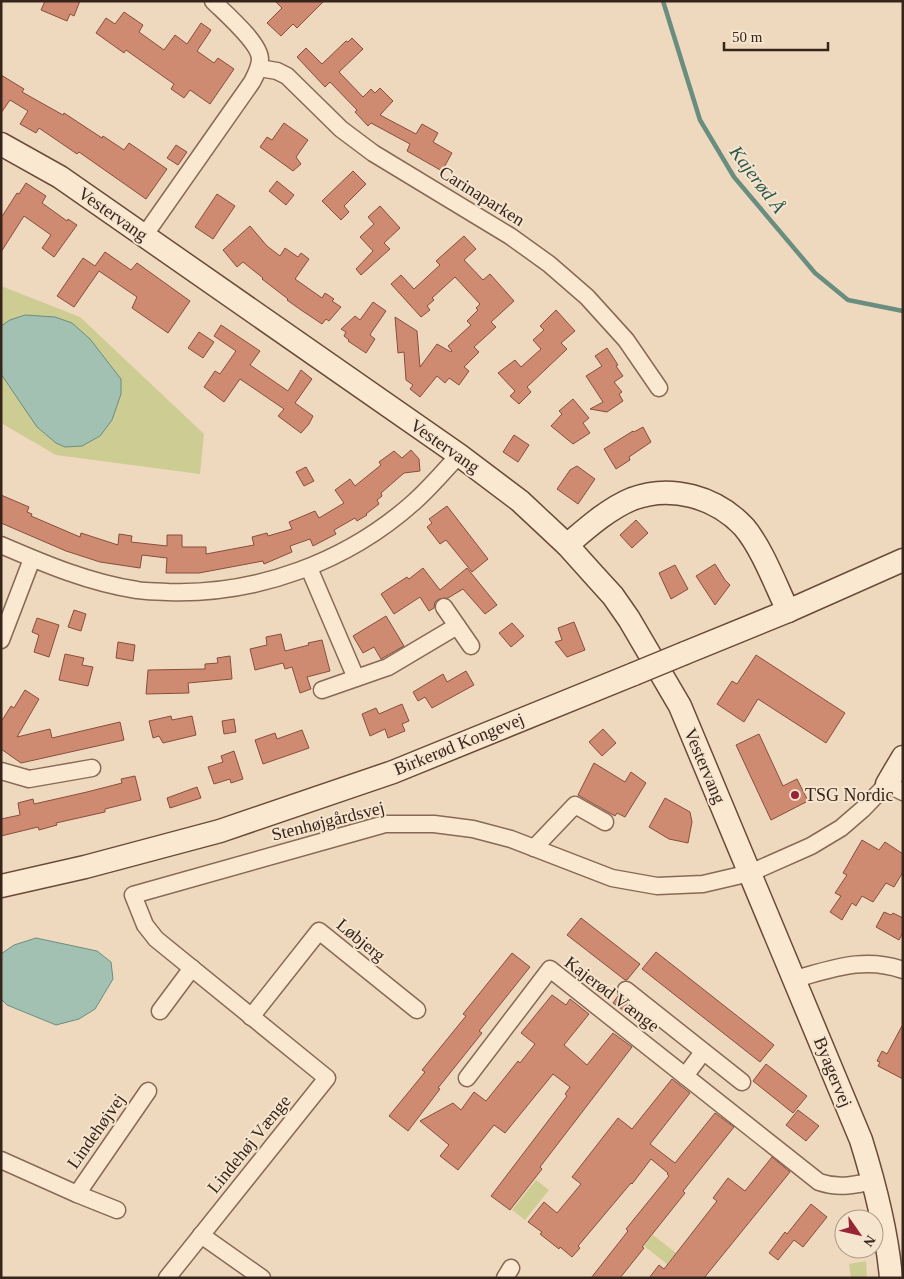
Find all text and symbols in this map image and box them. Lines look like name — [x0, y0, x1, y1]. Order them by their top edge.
scale bar — [724, 20, 828, 52]
text: 50 m — [732, 29, 763, 45]
water label: Kajerød Å — [725, 141, 790, 217]
street label: Carinaparken — [436, 162, 528, 230]
street label: Vestervang — [75, 183, 151, 245]
street label: Vestervang — [407, 415, 483, 477]
street label: Birkerød Kongevej — [391, 709, 527, 779]
street label: Vestervang — [680, 725, 730, 807]
place label: TSG Nordic — [805, 785, 894, 805]
marker: TSG Nordic — [789, 789, 801, 801]
street label: Stenhøjgårdsvej — [269, 797, 387, 845]
street label: Løbjerg — [333, 914, 389, 966]
street label: Kajerød Vænge — [561, 952, 663, 1036]
street label: Byagervej — [810, 1034, 856, 1110]
street label: Lindehøjvej — [63, 1090, 129, 1172]
street label: Lindehøj Vænge — [203, 1091, 295, 1197]
north arrow — [834, 1209, 884, 1259]
text: N — [860, 1233, 878, 1249]

